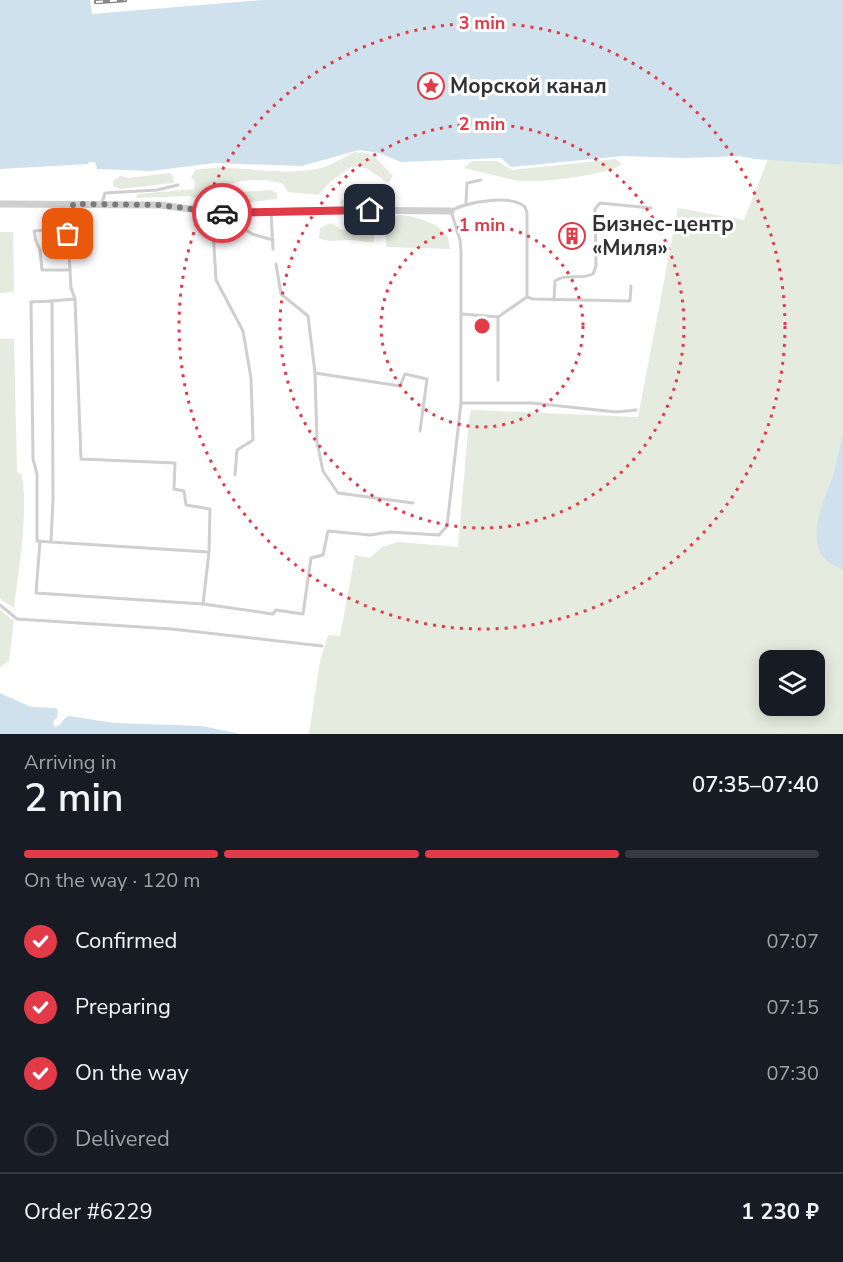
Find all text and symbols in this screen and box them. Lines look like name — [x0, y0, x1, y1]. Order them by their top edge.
text: 3 min — [459, 11, 505, 35]
place icon: Морской канал — [416, 71, 446, 101]
place label: Морской канал — [450, 72, 607, 100]
text: 2 min — [459, 112, 505, 136]
courier — [192, 183, 252, 243]
pin — [344, 184, 395, 235]
icon: home — [353, 193, 386, 226]
icon: car — [206, 197, 239, 230]
pin — [42, 208, 93, 259]
place label: Бизнес-центр «Миля» — [592, 210, 734, 262]
text: 1 min — [459, 213, 505, 237]
icon: bag — [51, 217, 84, 250]
building icon: Бизнес-центр «Миля» — [557, 221, 587, 251]
centre of rings — [472, 316, 492, 336]
map controls — [759, 650, 825, 716]
button: layers — [759, 650, 825, 716]
text: Arriving in — [24, 749, 117, 776]
text: 07:35–07:40 — [692, 770, 819, 800]
text: 2 min — [24, 772, 123, 825]
text: On the way · 120 m — [24, 867, 200, 894]
icon: check — [24, 925, 57, 958]
text: Confirmed — [75, 926, 177, 956]
text: 07:07 — [766, 928, 819, 955]
icon: check — [24, 991, 57, 1024]
text: Preparing — [75, 992, 171, 1022]
text: 07:15 — [766, 994, 819, 1021]
icon: check — [24, 1057, 57, 1090]
text: On the way — [75, 1058, 189, 1088]
text: 07:30 — [766, 1060, 819, 1087]
text: Delivered — [75, 1124, 170, 1154]
text: Order #6229 — [24, 1197, 153, 1227]
text: 1 230 ₽ — [741, 1197, 819, 1227]

